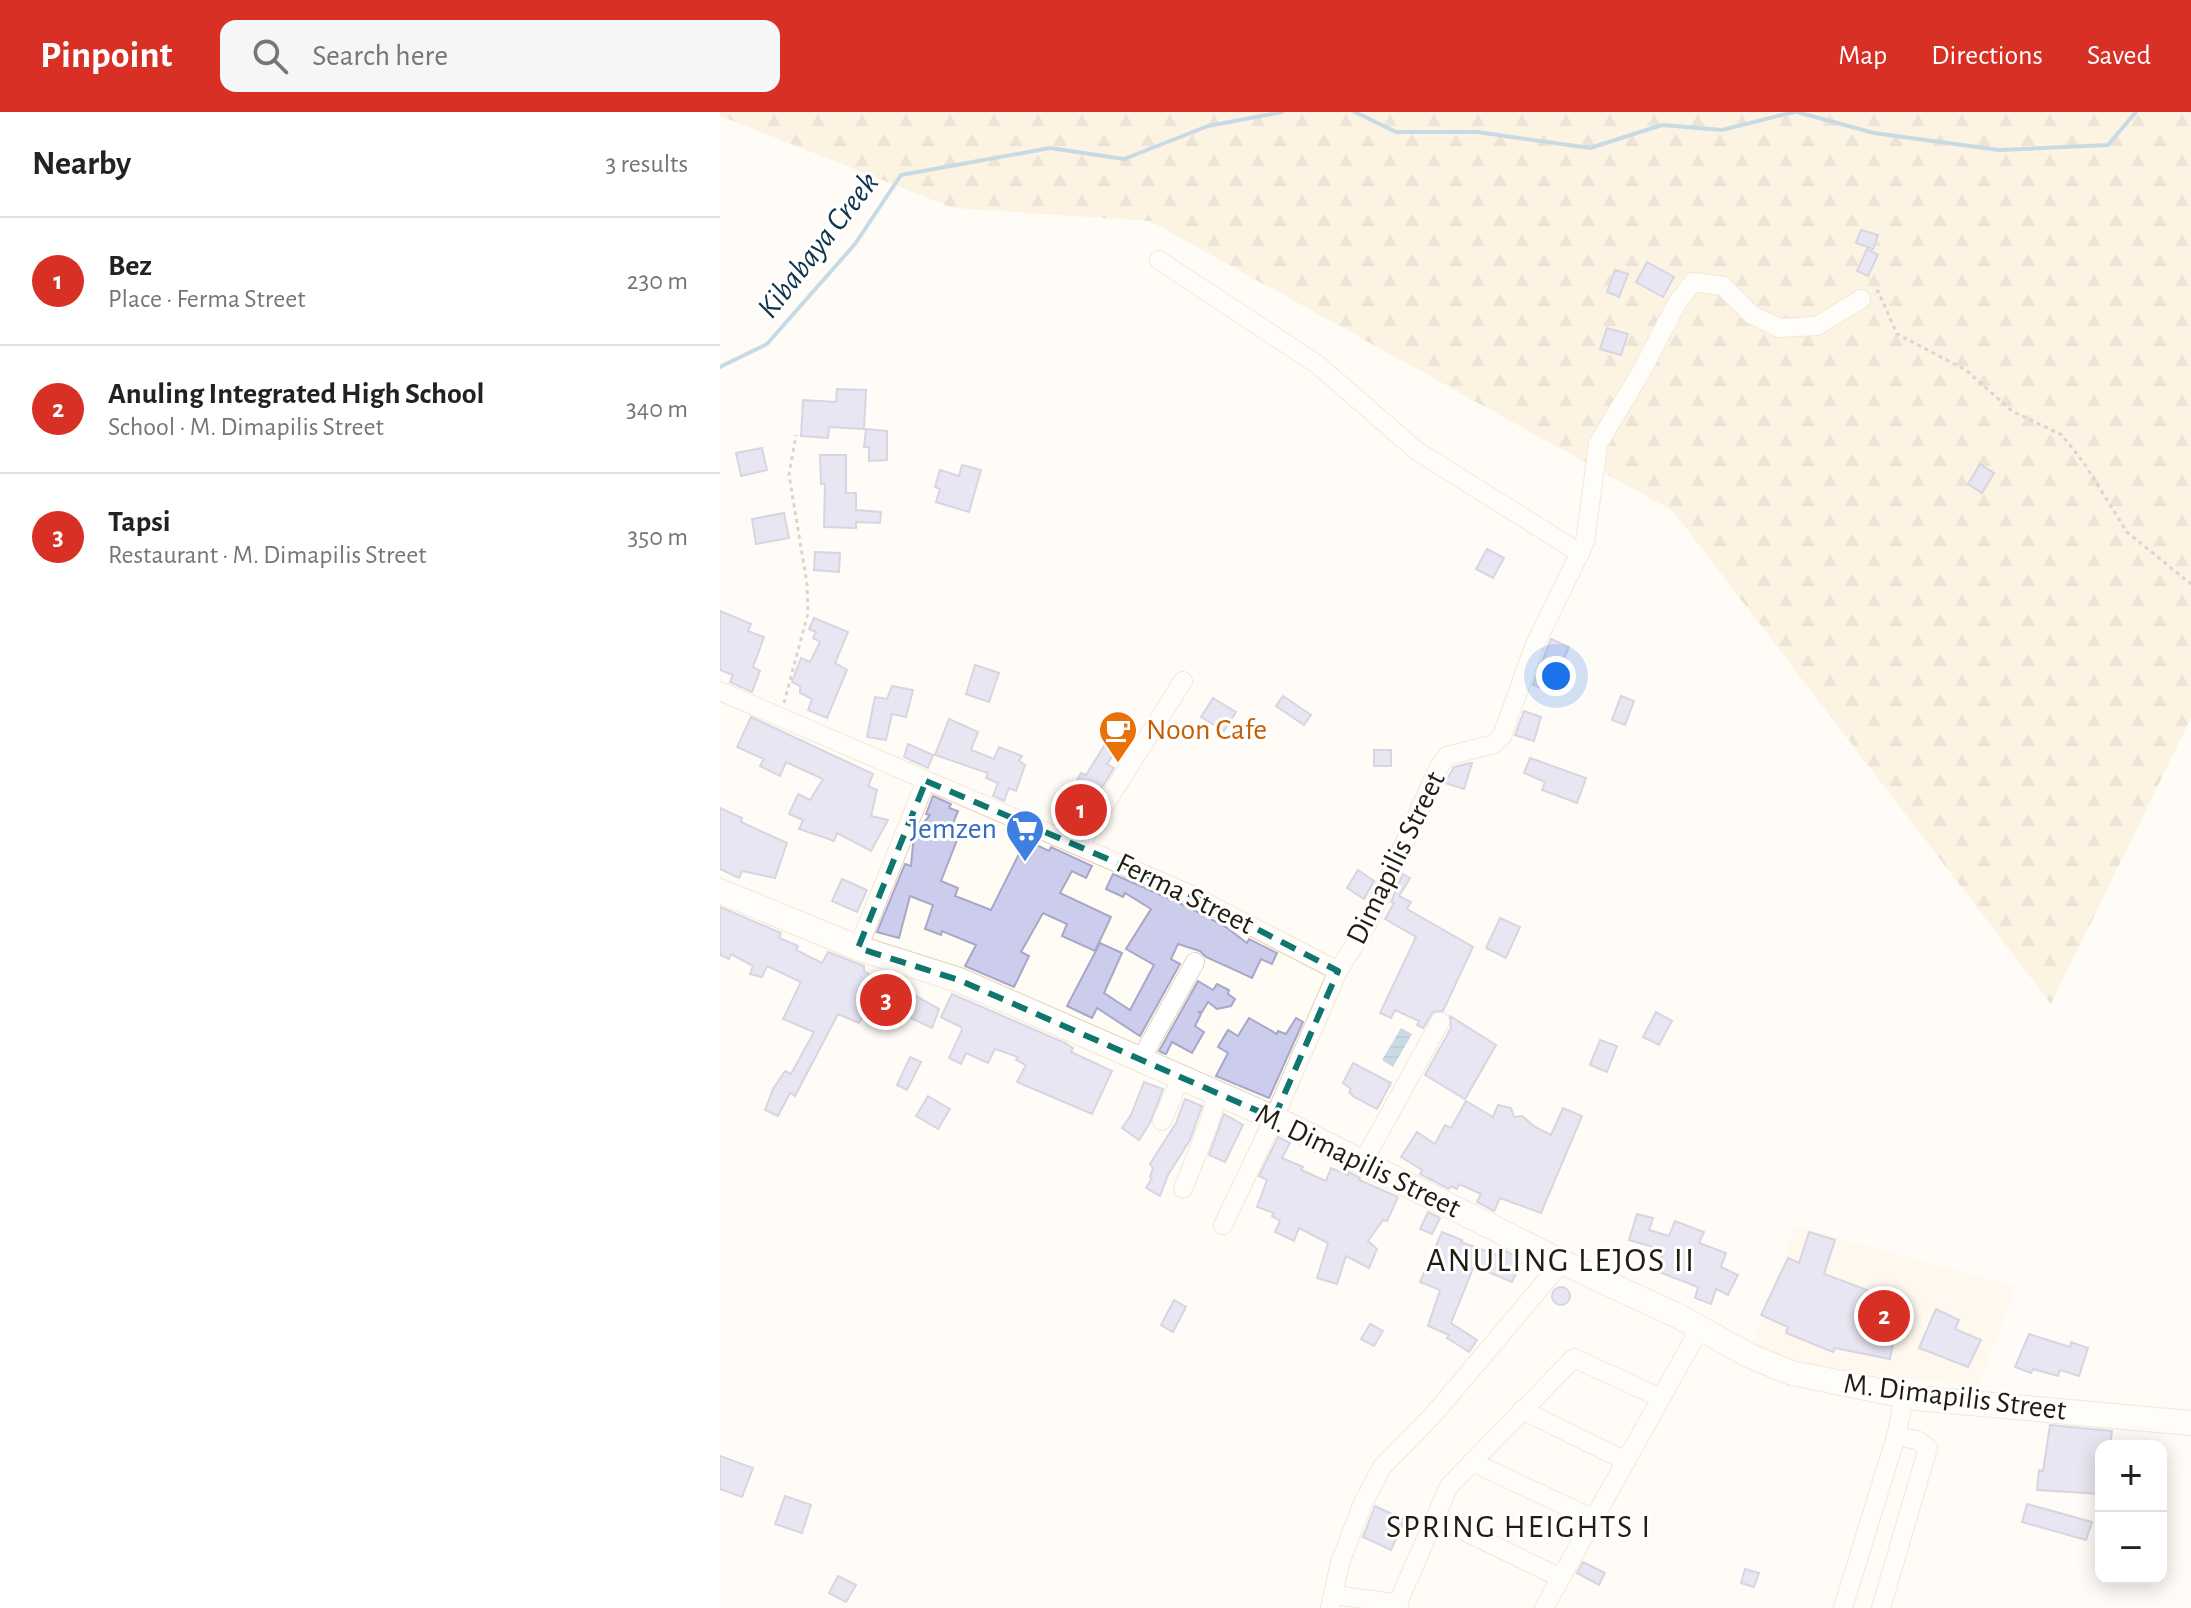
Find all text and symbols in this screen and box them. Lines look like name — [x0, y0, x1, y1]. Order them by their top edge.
search box — [220, 20, 780, 92]
icon: search — [248, 34, 292, 78]
text: Pinpoint — [40, 37, 172, 75]
text: Search here — [312, 41, 448, 71]
text: Map — [1838, 42, 1887, 70]
text: Directions — [1931, 42, 2043, 70]
text: Saved — [2087, 42, 2151, 70]
text: Nearby — [32, 147, 131, 181]
text: 3 results — [605, 151, 688, 177]
water label: Kibabaya Creek — [751, 166, 885, 324]
text: Bez — [108, 251, 152, 281]
text: 1 — [53, 268, 63, 294]
text: 230 m — [627, 268, 688, 294]
text: Place · Ferma Street — [108, 286, 306, 312]
text: Anuling Integrated High School — [108, 379, 484, 409]
text: 2 — [52, 396, 64, 422]
text: 340 m — [626, 396, 688, 422]
text: School · M. Dimapilis Street — [108, 414, 384, 440]
text: Tapsi — [108, 507, 171, 537]
text: 3 — [52, 524, 64, 550]
text: 350 m — [628, 524, 688, 550]
text: Restaurant · M. Dimapilis Street — [108, 542, 427, 568]
your location — [1536, 656, 1576, 696]
cafe icon: Noon Cafe — [1097, 709, 1139, 764]
place label: Noon Cafe — [1146, 715, 1267, 745]
street label: Dimapilis Street — [1341, 766, 1451, 949]
pin: 1 — [1055, 780, 1107, 840]
supermarket icon: Jemzen — [1004, 808, 1046, 863]
place label: Jemzen — [909, 814, 997, 844]
street label: Ferma Street — [1112, 848, 1259, 940]
pin: 3 — [860, 970, 912, 1030]
street label: M. Dimapilis Street — [1251, 1098, 1466, 1224]
district label: ANULING LEJOS II — [1426, 1244, 1696, 1278]
pin: 2 — [1858, 1286, 1910, 1346]
street label: M. Dimapilis Street — [1842, 1368, 2068, 1426]
map controls — [2095, 1440, 2167, 1584]
button: + — [2095, 1440, 2167, 1512]
district label: SPRING HEIGHTS I — [1386, 1511, 1652, 1543]
button: − — [2095, 1512, 2167, 1584]

